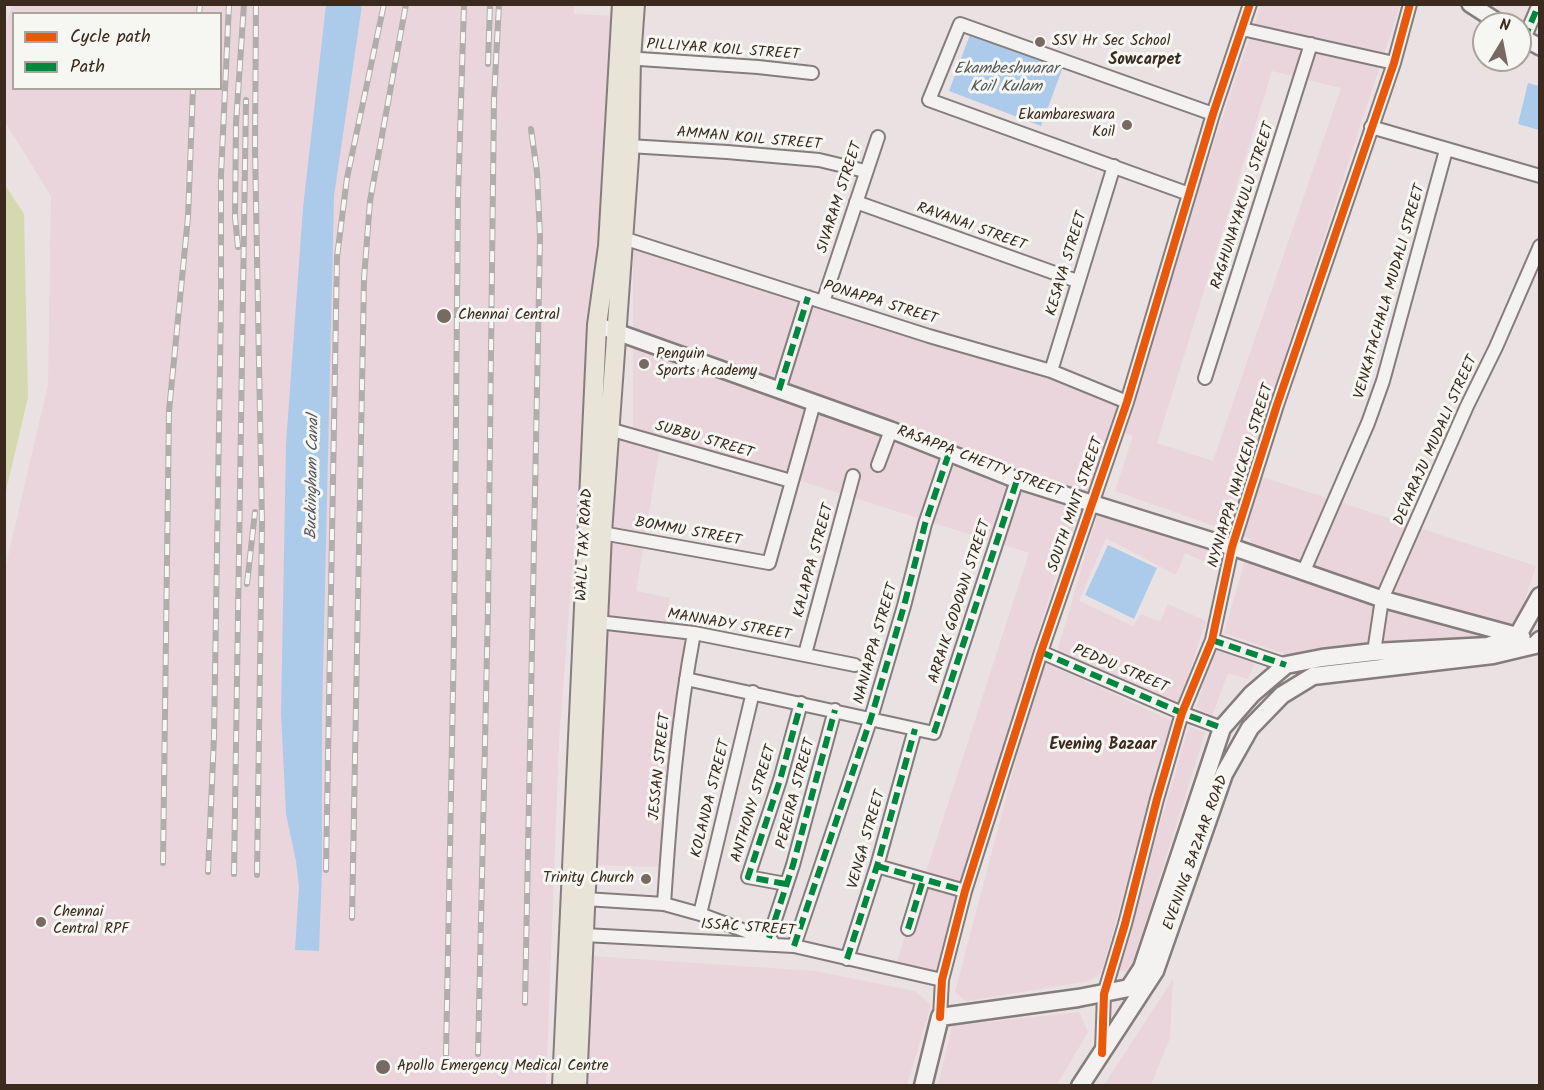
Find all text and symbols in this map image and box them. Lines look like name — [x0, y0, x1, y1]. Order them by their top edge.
legend — [12, 12, 222, 90]
north arrow — [1472, 12, 1532, 72]
text: N — [1498, 13, 1512, 39]
text: Cycle path — [70, 23, 151, 52]
place label: SSV Hr Sec School — [1052, 33, 1170, 51]
marker: SSV Hr Sec School — [1033, 35, 1047, 49]
street label: PILLIYAR KOIL STREET — [646, 37, 800, 65]
district label: Sowcarpet — [1109, 51, 1181, 71]
text: Path — [70, 53, 105, 82]
water label: Ekambeshwarar Koil Kulam — [954, 60, 1058, 98]
place label: Ekambareswara Koil — [1018, 107, 1115, 142]
marker: Ekambareswara Koil — [1120, 118, 1134, 132]
street label: RAGHUNAYAKULU STREET — [1208, 120, 1280, 292]
street label: AMMAN KOIL STREET — [676, 125, 822, 155]
street label: SIVARAM STREET — [815, 140, 867, 256]
street label: VENKATACHALA MUDALI STREET — [1352, 183, 1430, 401]
street label: RAVANAI STREET — [914, 200, 1028, 256]
street label: KESAVA STREET — [1044, 210, 1092, 318]
street label: PONAPPA STREET — [821, 278, 939, 330]
marker: Chennai Central — [435, 307, 453, 325]
place label: Chennai Central — [458, 307, 560, 325]
place label: Penguin Sports Academy — [656, 346, 757, 381]
street label: DEVARAJU MUDALI STREET — [1391, 353, 1483, 529]
marker: Penguin Sports Academy — [637, 357, 651, 371]
street label: NYNIAPPA NAICKEN STREET — [1205, 382, 1279, 570]
water label: Buckingham Canal — [303, 414, 325, 540]
street label: SUBBU STREET — [653, 418, 755, 464]
street label: RASAPPA CHETTY STREET — [894, 423, 1064, 503]
street label: SOUTH MINT STREET — [1046, 435, 1108, 575]
street label: WALL TAX ROAD — [574, 488, 598, 602]
street label: KALAPPA STREET — [791, 502, 839, 620]
street label: BOMMU STREET — [633, 515, 743, 551]
street label: ARRAIK GODOWN STREET — [926, 518, 996, 686]
street label: NANIAPPA STREET — [851, 581, 903, 707]
street label: MANNADY STREET — [666, 606, 792, 646]
street label: PEDDU STREET — [1070, 642, 1170, 698]
street label: JESSAN STREET — [646, 713, 676, 821]
district label: Evening Bazaar — [1049, 736, 1157, 756]
street label: PEREIRA STREET — [774, 737, 820, 851]
street label: KOLANDA STREET — [689, 738, 735, 860]
street label: ANTHONY STREET — [729, 743, 781, 865]
street label: EVENING BAZAAR ROAD — [1161, 773, 1233, 933]
street label: VENGA STREET — [845, 789, 891, 891]
place label: Trinity Church — [543, 870, 634, 888]
marker: Trinity Church — [639, 872, 653, 886]
place label: Chennai Central RPF — [53, 904, 129, 939]
marker: Chennai Central RPF — [34, 915, 48, 929]
street label: ISSAC STREET — [700, 917, 796, 941]
marker: Apollo Emergency Medical Centre — [374, 1058, 392, 1076]
place label: Apollo Emergency Medical Centre — [397, 1058, 609, 1076]

